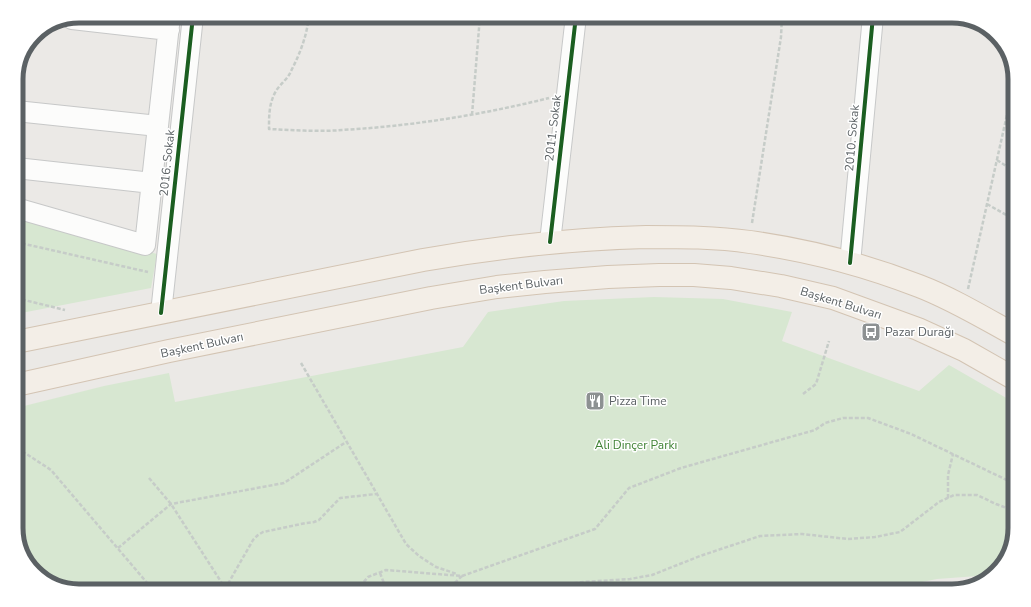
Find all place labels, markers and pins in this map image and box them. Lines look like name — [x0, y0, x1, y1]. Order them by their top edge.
bus stop icon: Pazar Durağı — [860, 321, 882, 343]
place label: Pazar Durağı — [885, 324, 954, 340]
restaurant icon: Pizza Time — [584, 390, 606, 412]
place label: Pizza Time — [609, 393, 667, 409]

